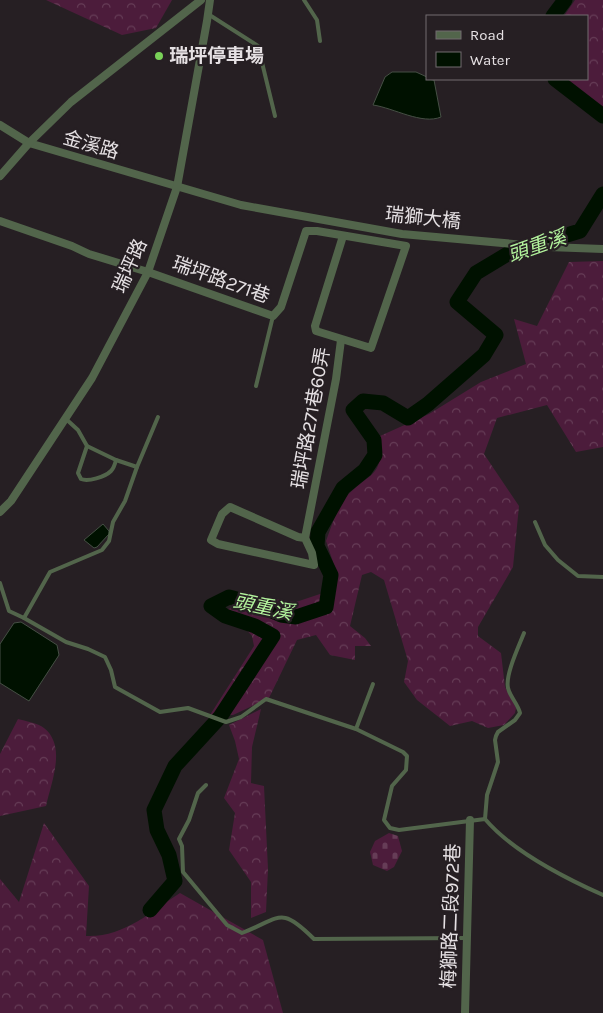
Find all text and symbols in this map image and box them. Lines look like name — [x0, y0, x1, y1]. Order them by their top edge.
legend — [426, 15, 588, 80]
text: Road — [470, 26, 505, 44]
place label: 瑞坪停車場 — [169, 45, 264, 67]
marker: 瑞坪停車場 — [153, 50, 165, 62]
text: Water — [470, 51, 511, 69]
street label: 金溪路 — [61, 127, 121, 163]
street label: 瑞獅大橋 — [384, 203, 462, 233]
water label: 頭重溪 — [505, 224, 572, 267]
street label: 瑞坪路 — [108, 235, 152, 297]
street label: 瑞坪路271巷 — [169, 252, 273, 308]
street label: 瑞坪路271巷60弄 — [288, 345, 334, 491]
water label: 頭重溪 — [231, 590, 298, 625]
street label: 梅獅路二段972巷 — [437, 843, 465, 989]

